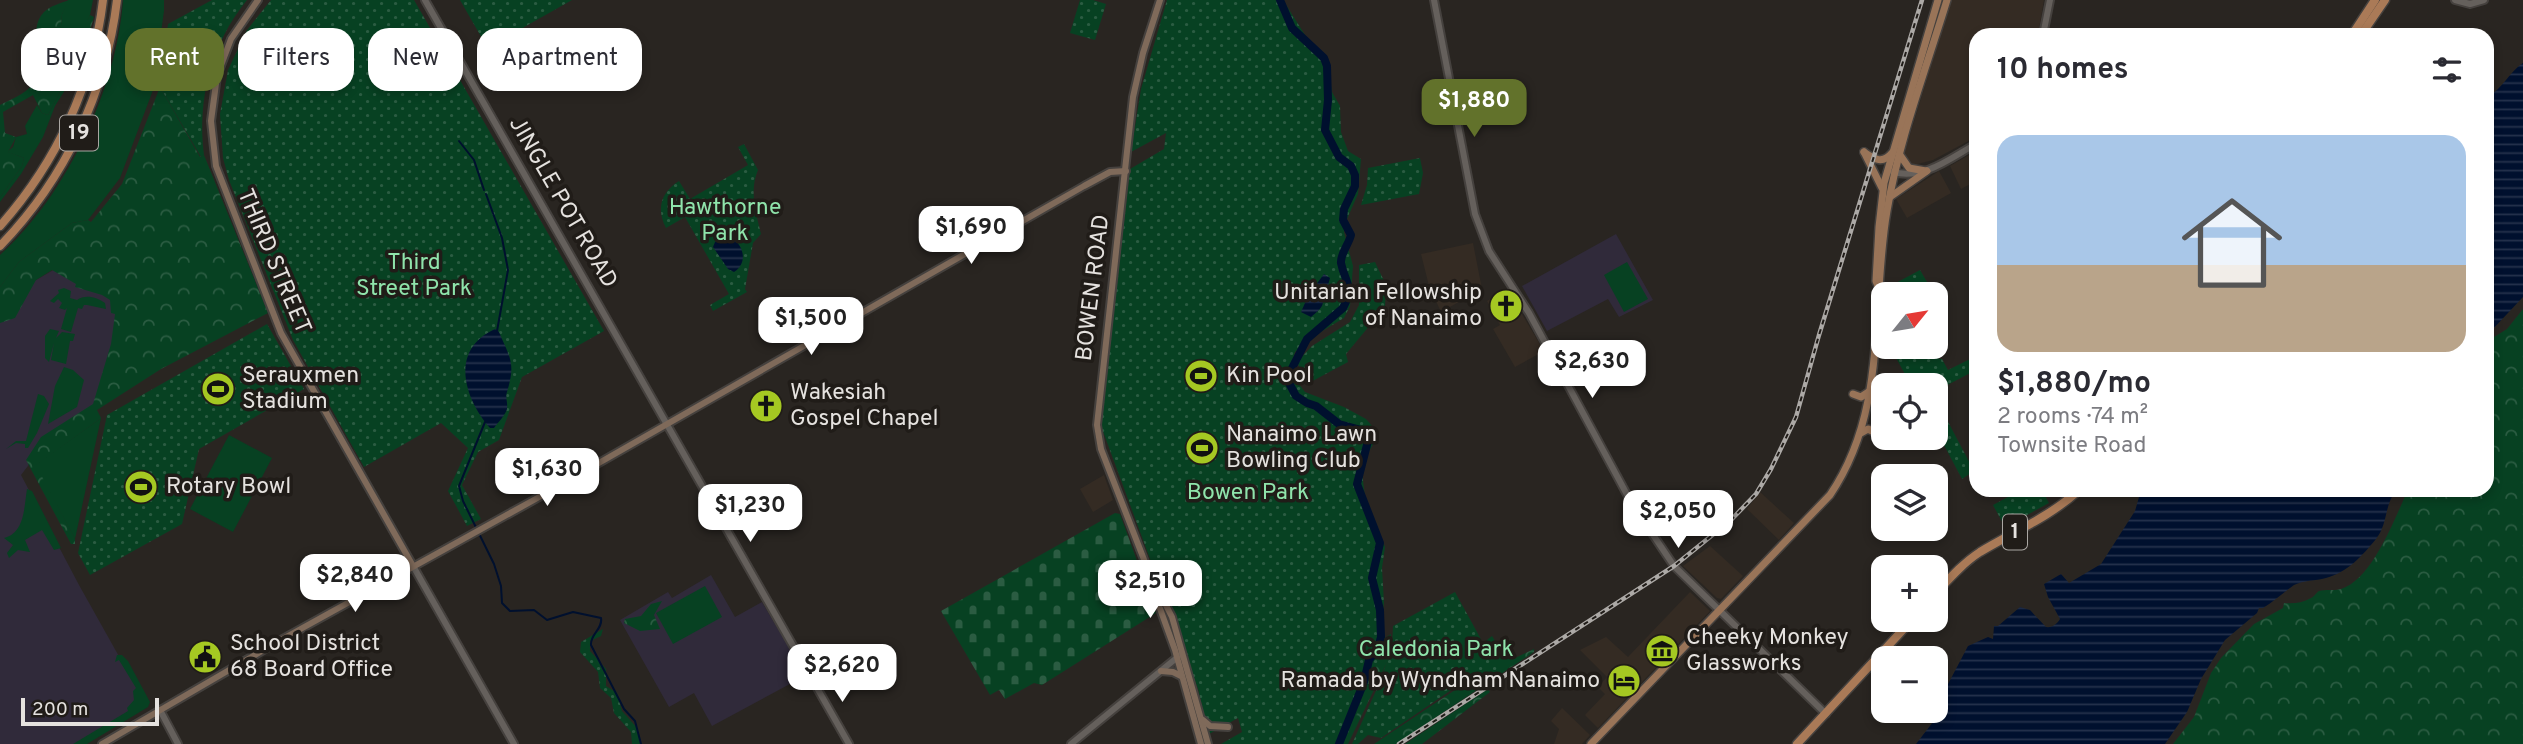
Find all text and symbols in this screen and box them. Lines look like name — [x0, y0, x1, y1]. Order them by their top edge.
chip: Buy — [21, 28, 111, 91]
chip: Rent — [125, 28, 224, 91]
chip: Filters — [238, 28, 354, 91]
chip: New — [368, 28, 463, 91]
chip: Apartment — [477, 28, 642, 91]
icon: filters — [2428, 51, 2466, 89]
text: 10 homes — [1997, 52, 2128, 89]
pin: $1,880 — [1417, 80, 1531, 139]
text: $1,880 — [1438, 87, 1510, 116]
street label: JINGLE POT ROAD — [501, 112, 623, 294]
road number: 19 — [60, 116, 98, 150]
icon: home — [2169, 180, 2295, 306]
street label: THIRD STREET — [229, 185, 317, 339]
park label: Hawthorne Park — [669, 194, 781, 249]
pin: $1,690 — [914, 206, 1028, 266]
street label: BOWEN ROAD — [1071, 213, 1117, 363]
text: $1,690 — [935, 214, 1007, 243]
park label: Third Street Park — [356, 249, 472, 304]
place label: Unitarian Fellowship of Nanaimo — [1274, 279, 1482, 334]
north arrow — [1871, 282, 1948, 359]
map controls — [1871, 282, 1948, 723]
church icon: Unitarian Fellowship of Nanaimo — [1487, 287, 1525, 325]
pin: $1,500 — [754, 298, 868, 357]
text: $1,500 — [774, 305, 848, 334]
pin: $2,630 — [1535, 340, 1649, 400]
text: $2,630 — [1554, 348, 1630, 377]
sports icon: Kin Pool — [1182, 357, 1220, 395]
place label: Serauxmen Stadium — [242, 362, 359, 417]
place label: Kin Pool — [1226, 362, 1312, 391]
text: $1,880/mo — [1997, 366, 2151, 403]
sports icon: Serauxmen Stadium — [199, 370, 237, 408]
button: locate — [1871, 373, 1948, 450]
place label: Wakesiah Gospel Chapel — [790, 379, 939, 434]
church icon: Wakesiah Gospel Chapel — [747, 387, 785, 425]
text: 2 rooms · 74 m² — [1997, 403, 2148, 432]
place label: Nanaimo Lawn Bowling Club — [1226, 421, 1377, 476]
sports icon: Nanaimo Lawn Bowling Club — [1183, 429, 1221, 467]
text: Townsite Road — [1997, 432, 2146, 461]
pin: $1,630 — [490, 448, 604, 508]
text: $1,630 — [511, 456, 583, 485]
button: layers — [1871, 464, 1948, 541]
sports icon: Rotary Bowl — [122, 468, 160, 506]
place label: Rotary Bowl — [166, 473, 291, 502]
park label: Bowen Park — [1187, 479, 1309, 508]
pin: $1,230 — [693, 484, 807, 544]
pin: $2,050 — [1621, 490, 1735, 550]
text: $1,230 — [714, 492, 786, 521]
text: $2,050 — [1639, 498, 1717, 527]
road number: 1 — [2003, 514, 2027, 550]
pin: $2,840 — [298, 554, 412, 614]
button: + — [1871, 555, 1948, 632]
pin: $2,510 — [1093, 560, 1207, 620]
text: $2,840 — [316, 562, 394, 591]
text: $2,510 — [1114, 568, 1186, 597]
place label: Cheeky Monkey Glassworks — [1686, 624, 1849, 679]
place label: School District 68 Board Office — [230, 630, 393, 685]
museum icon: Cheeky Monkey Glassworks — [1643, 632, 1681, 670]
park label: Caledonia Park — [1358, 636, 1514, 665]
public building icon: School District 68 Board Office — [186, 638, 224, 676]
pin: $2,620 — [785, 644, 899, 704]
button: − — [1871, 646, 1948, 723]
text: $2,620 — [804, 652, 881, 681]
hotel icon: Ramada by Wyndham Nanaimo — [1605, 662, 1643, 700]
place label: Ramada by Wyndham Nanaimo — [1280, 667, 1600, 696]
scale bar — [21, 695, 159, 727]
text: 200 m — [32, 698, 88, 722]

